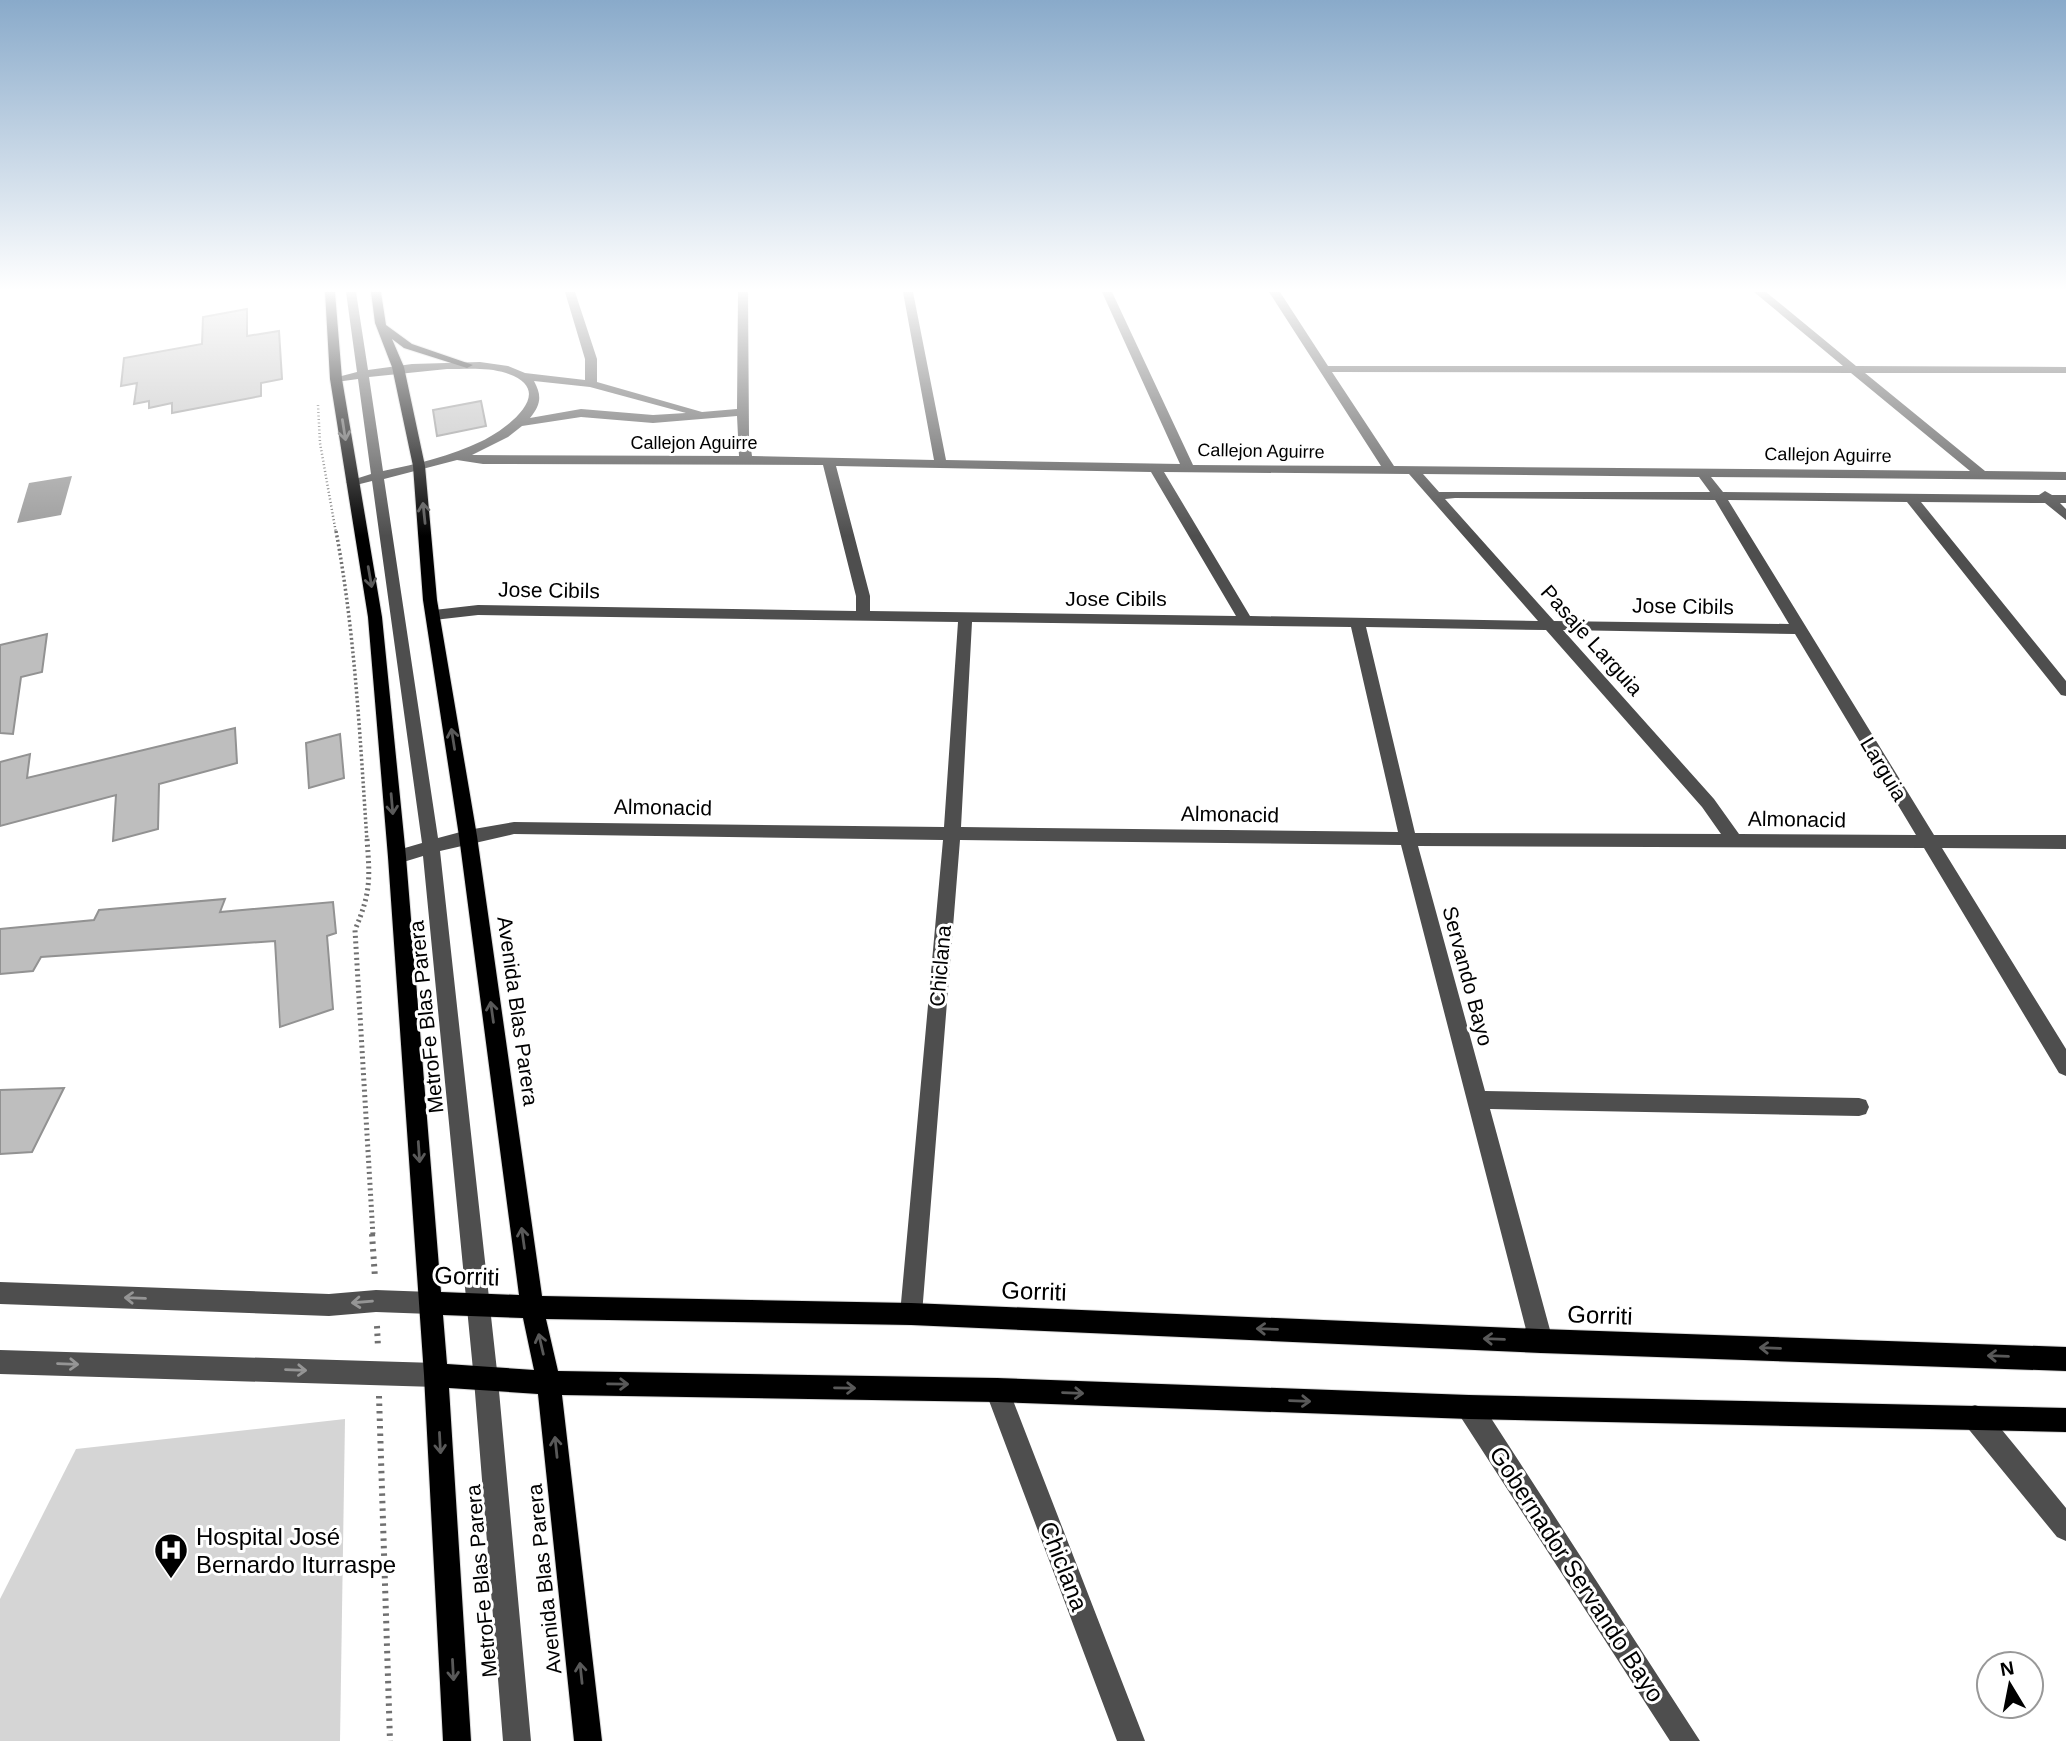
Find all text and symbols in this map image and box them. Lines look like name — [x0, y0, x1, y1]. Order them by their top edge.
one-way arrow — [338, 418, 351, 441]
street label: Callejon Aguirre — [630, 433, 758, 453]
street label: Callejon Aguirre — [1197, 440, 1325, 462]
street label: Callejon Aguirre — [1764, 444, 1892, 466]
one-way arrow — [418, 502, 431, 525]
one-way arrow — [364, 565, 377, 588]
street label: Jose Cibils — [498, 578, 600, 602]
street label: Pasaje Larguia — [1537, 580, 1648, 700]
street label: Jose Cibils — [1065, 587, 1167, 610]
street label: Jose Cibils — [1632, 594, 1734, 618]
one-way arrow — [446, 728, 459, 751]
street label: Larguia — [1856, 733, 1912, 805]
one-way arrow — [386, 792, 399, 814]
street label: Almonacid — [614, 795, 712, 819]
street label: Almonacid — [1181, 802, 1279, 826]
street label: Almonacid — [1748, 807, 1846, 831]
street label: Servando Bayo — [1438, 904, 1498, 1048]
street label: Avenida Blas Parera — [493, 915, 543, 1108]
street label: MetroFe Blas Parera — [404, 919, 448, 1115]
street label: Chiclana — [925, 924, 955, 1008]
one-way arrow — [485, 1002, 498, 1024]
one-way arrow — [413, 1141, 426, 1163]
one-way arrow — [516, 1227, 529, 1250]
street label: Gorriti — [434, 1261, 500, 1291]
street label: Gorriti — [1001, 1276, 1067, 1306]
one-way arrow — [124, 1291, 147, 1305]
one-way arrow — [352, 1296, 374, 1309]
street label: Gorriti — [1567, 1300, 1633, 1330]
one-way arrow — [1256, 1323, 1279, 1336]
one-way arrow — [1483, 1332, 1506, 1345]
one-way arrow — [533, 1334, 546, 1356]
one-way arrow — [1759, 1342, 1782, 1355]
one-way arrow — [1987, 1350, 2010, 1363]
one-way arrow — [56, 1357, 79, 1370]
one-way arrow — [284, 1364, 307, 1377]
one-way arrow — [606, 1378, 629, 1391]
one-way arrow — [833, 1381, 856, 1395]
one-way arrow — [1061, 1386, 1084, 1400]
one-way arrow — [1288, 1395, 1311, 1408]
one-way arrow — [434, 1431, 447, 1454]
one-way arrow — [550, 1436, 563, 1459]
street label: Gobernador Servando Bayo — [1484, 1441, 1670, 1707]
street label: Avenida Blas Parera — [523, 1482, 565, 1675]
street label: MetroFe Blas Parera — [461, 1483, 501, 1679]
street label: Chiclana — [1035, 1518, 1094, 1615]
place label: Hospital José Bernardo Iturraspe — [196, 1523, 396, 1578]
hospital icon: Hospital José Bernardo Iturraspe — [152, 1531, 190, 1580]
north arrow — [1975, 1650, 2045, 1720]
text: N — [1999, 1657, 2016, 1680]
one-way arrow — [447, 1658, 460, 1681]
one-way arrow — [574, 1662, 587, 1685]

